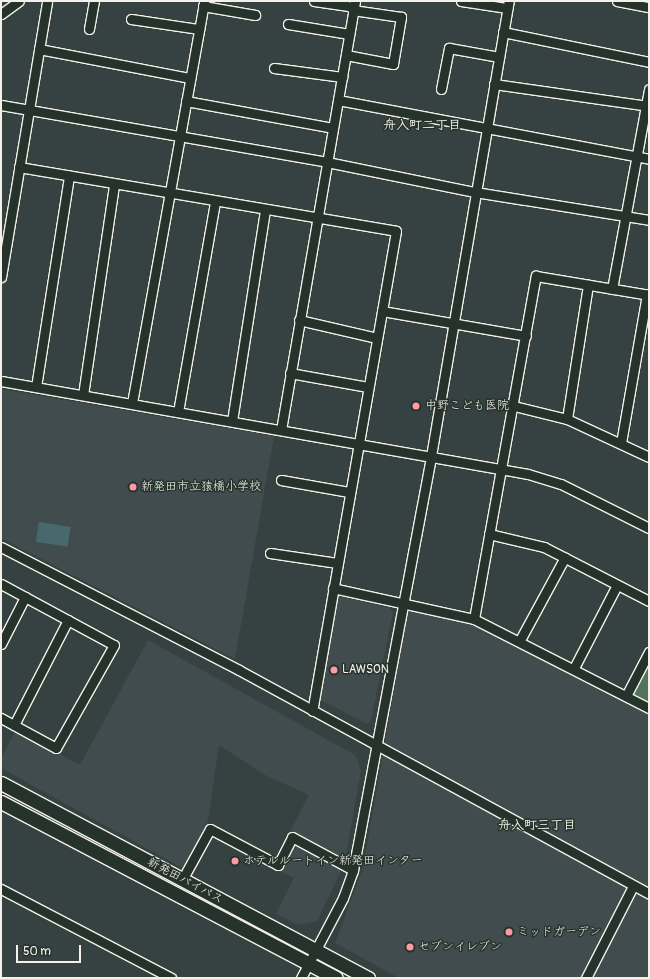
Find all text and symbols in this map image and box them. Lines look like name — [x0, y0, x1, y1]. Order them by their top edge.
district label: 舟入町二丁目 — [383, 117, 461, 133]
place label: 中野こども医院 — [425, 399, 509, 413]
marker: 中野こども医院 — [410, 400, 422, 412]
place label: 新発田市立猿橋小学校 — [141, 480, 261, 494]
marker: 新発田市立猿橋小学校 — [128, 482, 138, 492]
place label: LAWSON — [342, 663, 389, 677]
marker: LAWSON — [329, 665, 339, 675]
district label: 舟入町三丁目 — [498, 817, 576, 833]
place label: ホテルルートイン新発田インター — [243, 854, 423, 868]
street label: 新発田バイパス — [145, 855, 225, 907]
marker: ホテルルートイン新発田インター — [230, 856, 240, 866]
place label: ミッドガーデン — [517, 925, 601, 939]
marker: ミッドガーデン — [504, 927, 514, 937]
scale bar — [18, 937, 83, 963]
place label: セブンイレブン — [418, 940, 502, 954]
marker: セブンイレブン — [405, 942, 415, 952]
text: 50 m — [23, 944, 51, 959]

